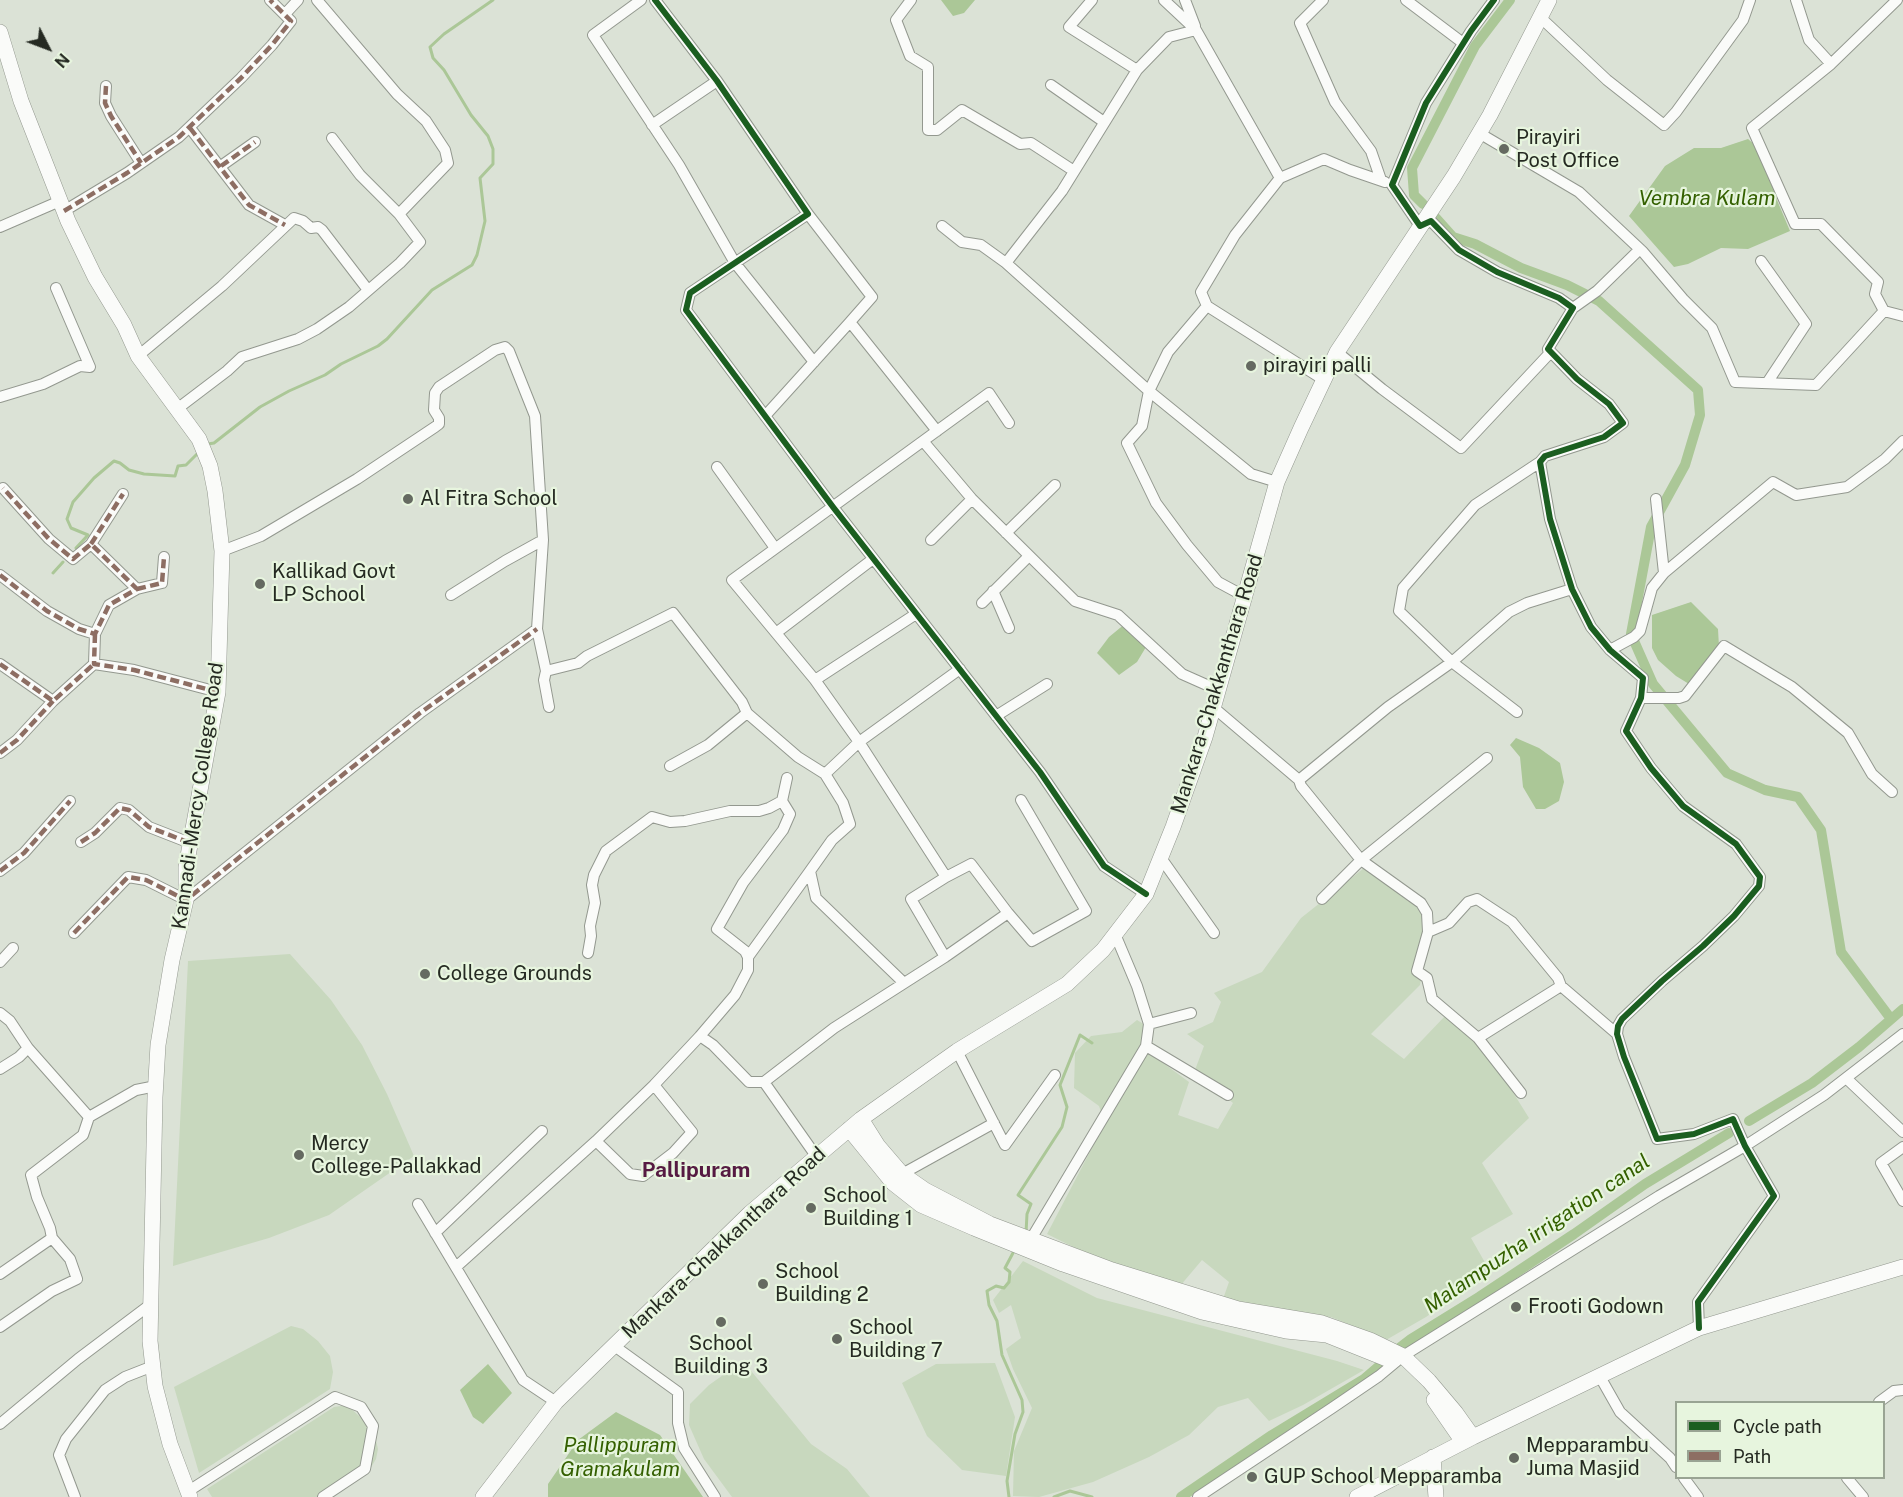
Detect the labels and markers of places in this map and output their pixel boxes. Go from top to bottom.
place label: Pirayiri Post Office [1516,126,1619,173]
marker: Pirayiri Post Office [1497,142,1511,156]
place label: pirayiri palli [1263,354,1371,378]
marker: pirayiri palli [1244,359,1258,373]
place label: Al Fitra School [420,487,557,511]
marker: Al Fitra School [401,492,415,506]
place label: Kallikad Govt LP School [272,560,396,607]
marker: Kallikad Govt LP School [253,577,267,591]
place label: College Grounds [437,962,592,986]
marker: College Grounds [418,967,432,981]
place label: Mercy College-Pallakkad [311,1132,481,1179]
marker: Mercy College-Pallakkad [292,1148,306,1162]
place label: School Building 1 [823,1184,913,1231]
marker: School Building 1 [804,1201,818,1215]
place label: School Building 2 [775,1260,869,1307]
marker: School Building 2 [756,1277,770,1291]
place label: Frooti Godown [1528,1295,1663,1319]
marker: Frooti Godown [1509,1300,1523,1314]
marker: School Building 3 [714,1315,728,1329]
place label: School Building 7 [849,1316,943,1363]
place label: School Building 3 [674,1332,768,1379]
marker: School Building 7 [830,1332,844,1346]
place label: Mepparambu Juma Masjid [1526,1434,1649,1481]
marker: Mepparambu Juma Masjid [1507,1451,1521,1465]
place label: GUP School Mepparamba [1264,1465,1502,1489]
marker: GUP School Mepparamba [1245,1470,1259,1484]

